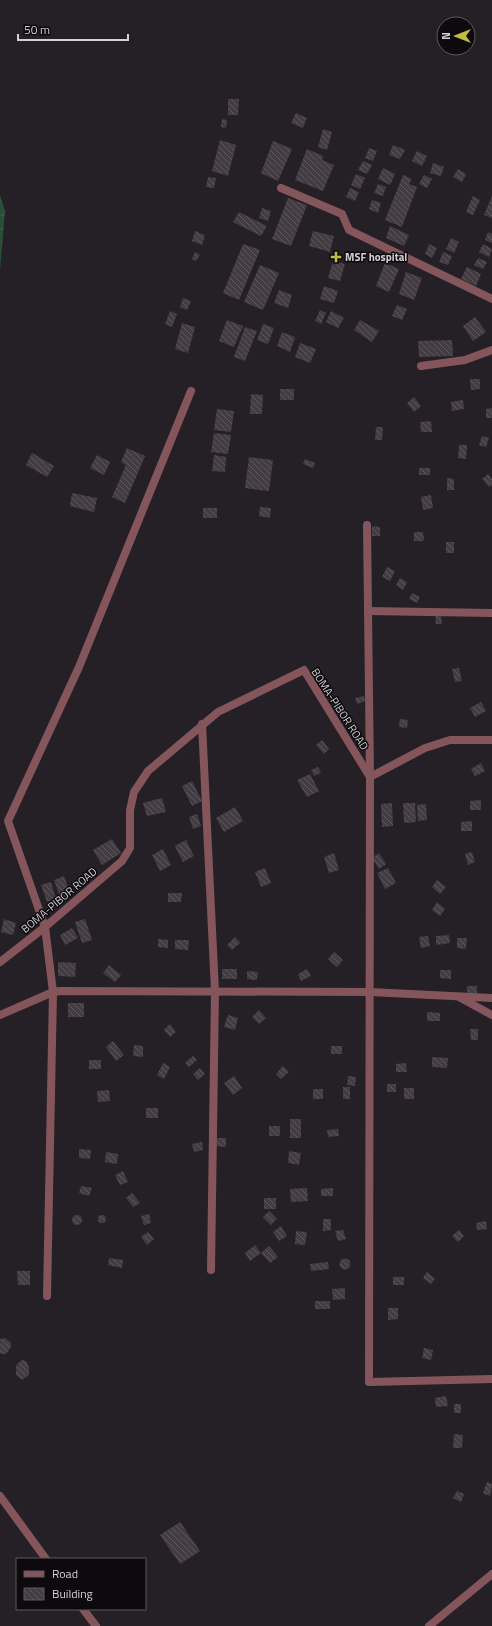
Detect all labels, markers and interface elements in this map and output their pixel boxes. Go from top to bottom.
scale bar [18,16,128,42]
north arrow [436,16,476,56]
text: 50 m [24,20,50,39]
text: N [438,32,454,40]
place label: MSF hospital [345,249,407,265]
marker: MSF hospital [330,251,342,263]
street label: BOMA-PIBOR ROAD [308,665,372,753]
street label: BOMA-PIBOR ROAD [18,863,100,937]
legend [16,1558,146,1610]
text: Road [52,1564,78,1583]
text: Building [52,1584,93,1603]

